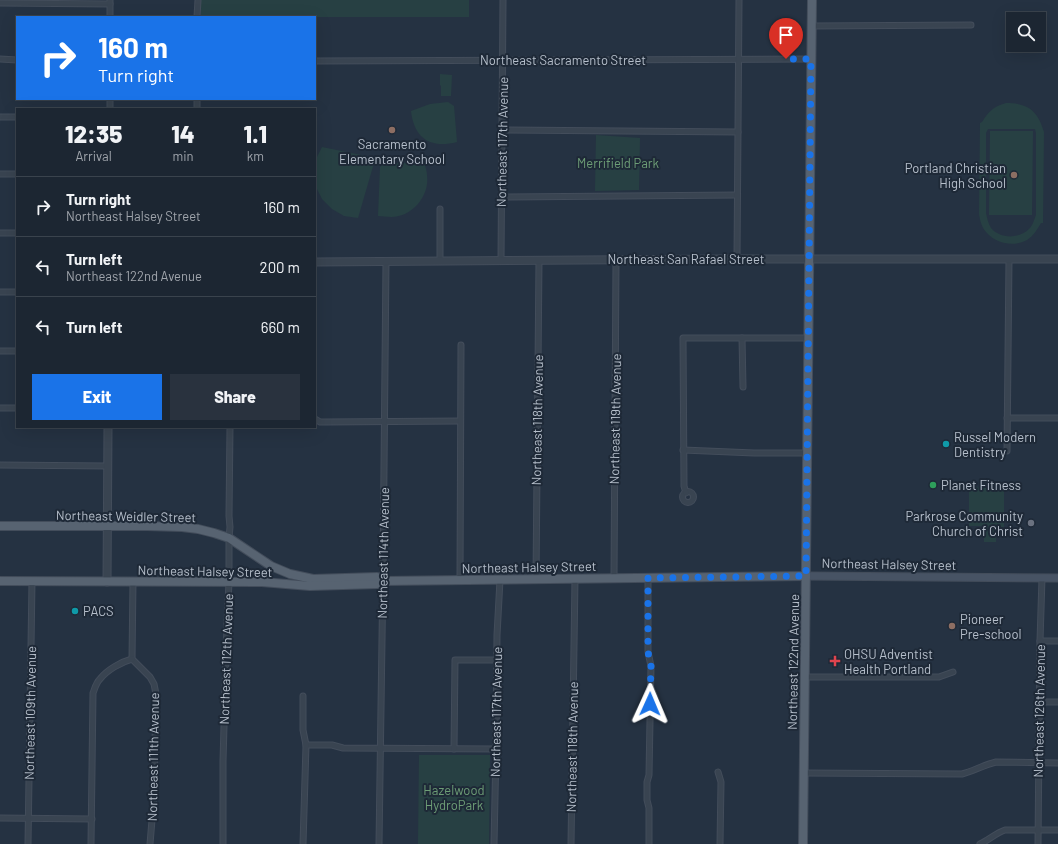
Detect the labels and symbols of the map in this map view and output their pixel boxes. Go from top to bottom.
pin [769,18,803,59]
street label: Northeast Sacramento Street [480,52,646,68]
street label: Northeast 117th Avenue [493,77,511,207]
marker: Sacramento Elementary School [387,125,397,135]
place label: Sacramento Elementary School [339,136,445,167]
park label: Merrifield Park [577,155,660,171]
place label: Portland Christian High School [905,160,1006,191]
marker: Portland Christian High School [1009,170,1019,180]
street label: Northeast San Rafael Street [608,251,764,267]
street label: Northeast 119th Avenue [606,353,624,485]
street label: Northeast 118th Avenue [528,354,546,486]
place label: Russel Modern Dentistry [954,429,1036,460]
marker: Russel Modern Dentistry [941,439,951,449]
place label: Planet Fitness [941,477,1021,493]
marker: Planet Fitness [928,480,938,490]
street label: Northeast 114th Avenue [374,487,392,619]
street label: Northeast Weidler Street [56,507,196,525]
place label: Parkrose Community Church of Christ [905,508,1023,539]
marker: Parkrose Community Church of Christ [1026,518,1036,528]
street label: Northeast Halsey Street [821,555,957,573]
street label: Northeast Halsey Street [461,558,597,576]
street label: Northeast Halsey Street [137,562,273,580]
street label: Northeast 112th Avenue [216,593,236,725]
street label: Northeast 122nd Avenue [784,594,802,730]
place label: PACS [83,603,114,619]
marker: PACS [70,606,80,616]
place label: Pioneer Pre-school [960,611,1022,642]
marker: Pioneer Pre-school [947,621,957,631]
street label: Northeast 126th Avenue [1030,644,1048,778]
street label: Northeast 109th Avenue [21,646,39,780]
place label: OHSU Adventist Health Portland [844,646,933,677]
street label: Northeast 117th Avenue [487,647,505,777]
marker: OHSU Adventist Health Portland [829,655,841,667]
street label: Northeast 118th Avenue [563,681,581,813]
position arrow [629,683,671,725]
street label: Northeast 111th Avenue [144,692,162,822]
park label: Hazelwood HydroPark [423,782,485,813]

